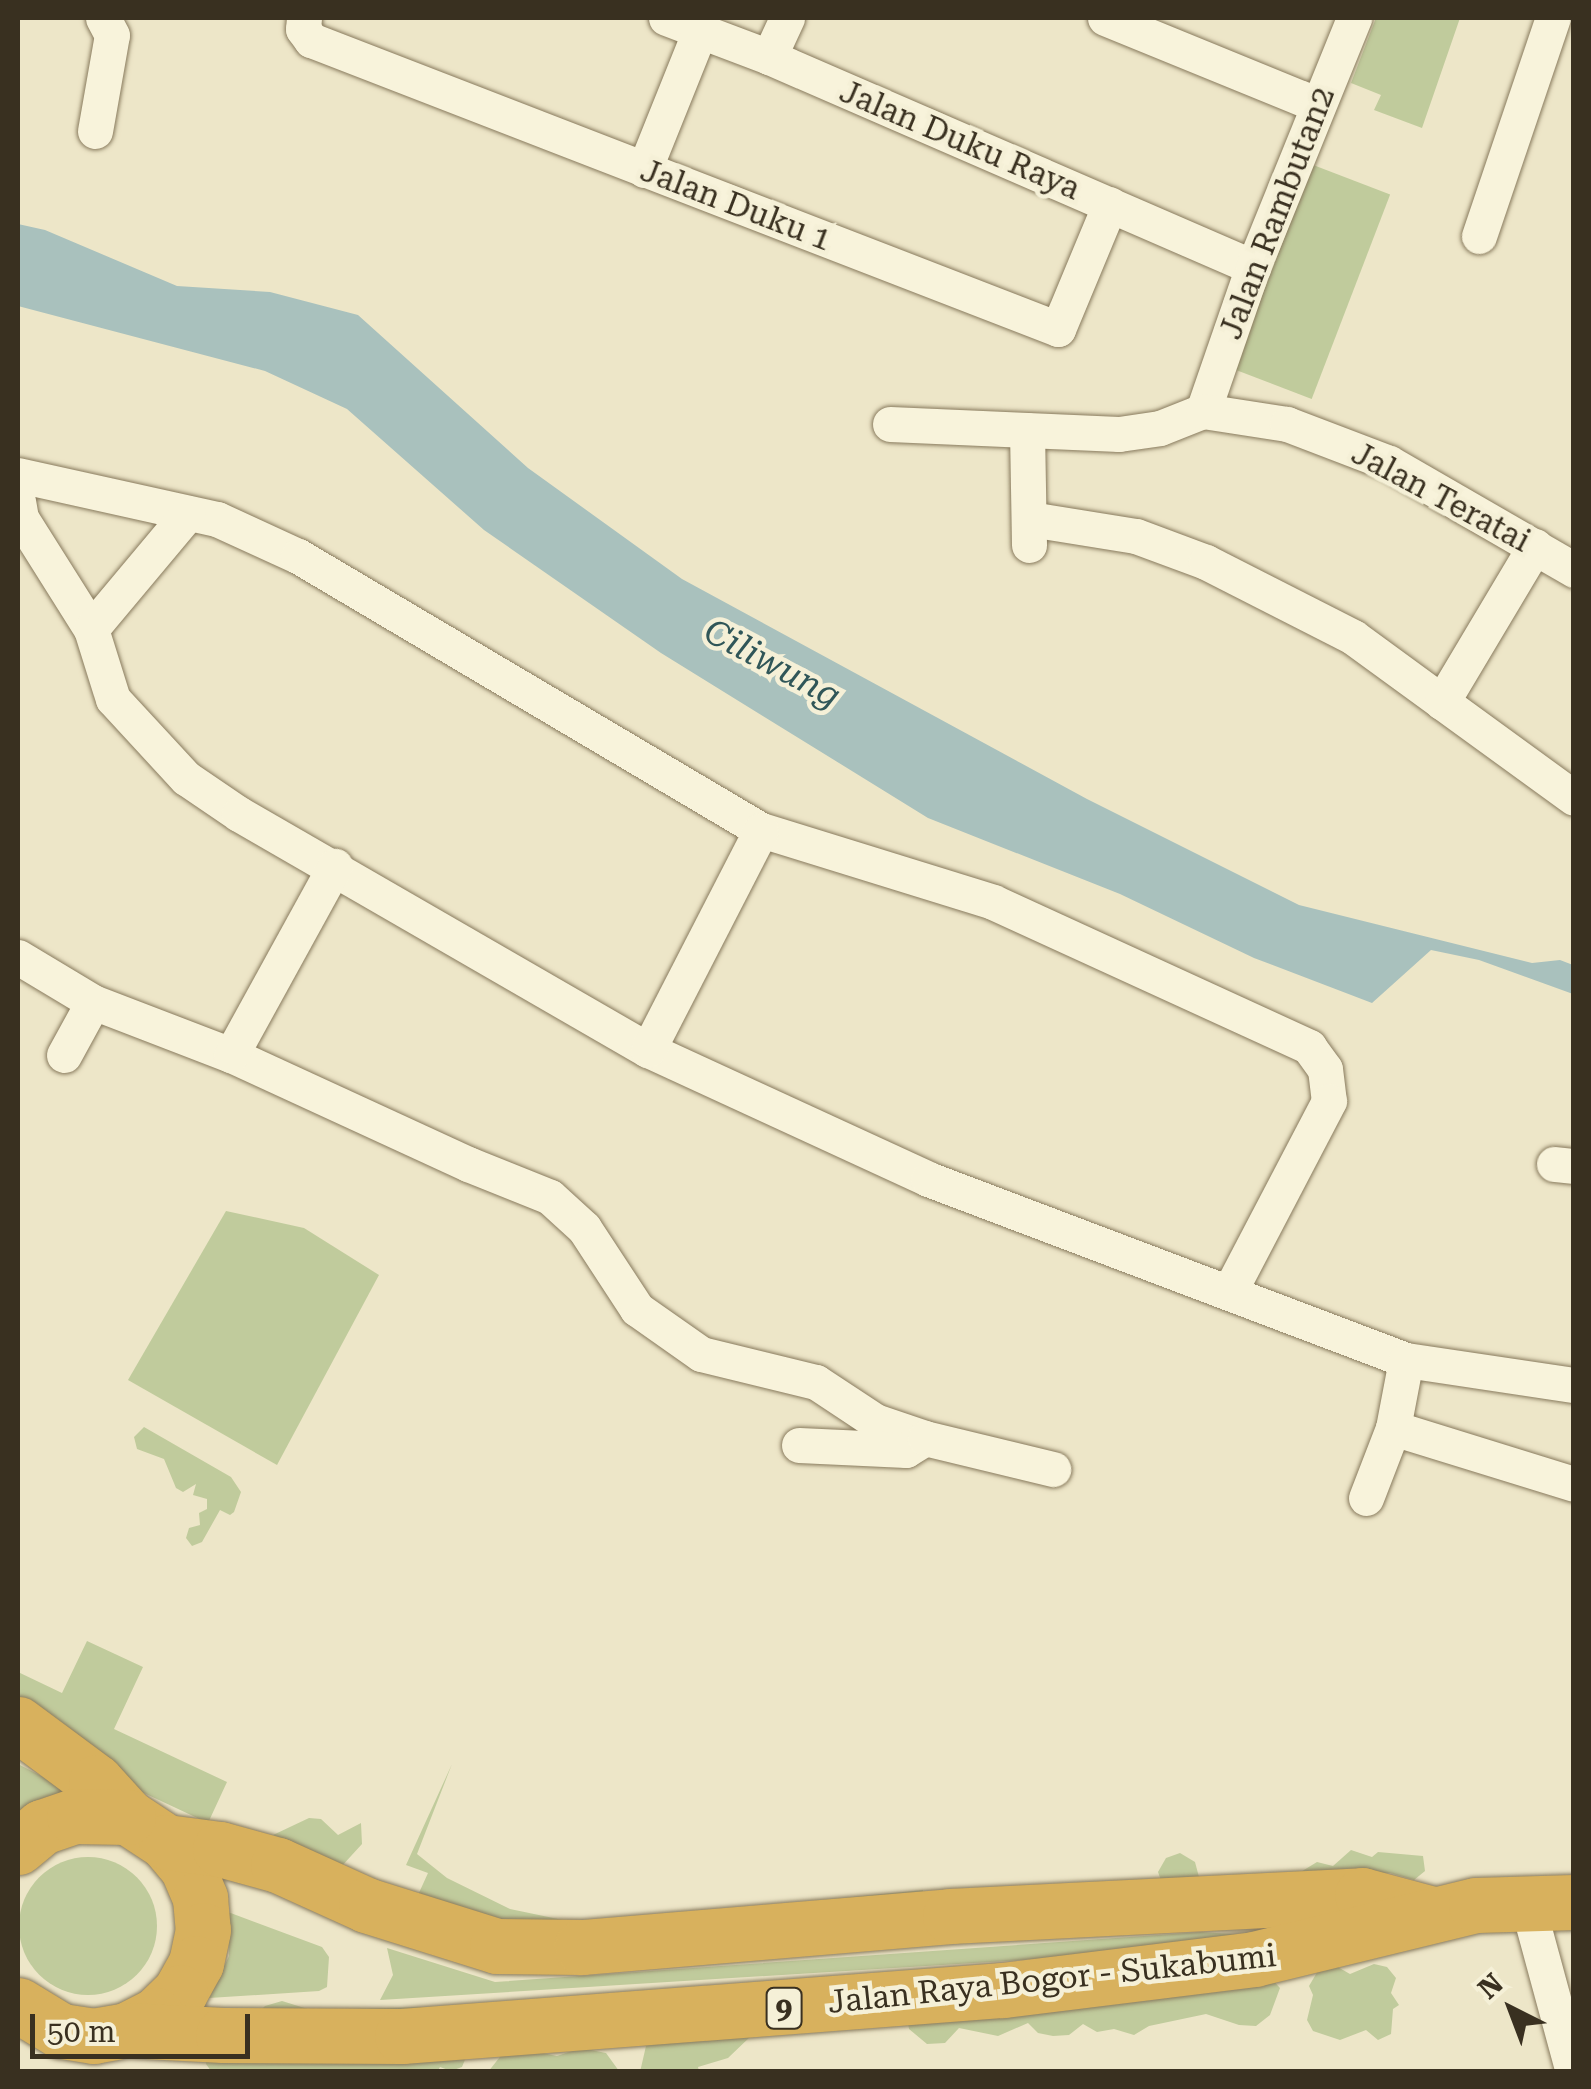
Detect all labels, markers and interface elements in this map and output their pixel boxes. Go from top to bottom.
street label: Jalan Duku Raya [834,72,1086,208]
street label: Jalan Rambutan2 [1211,82,1343,344]
street label: Jalan Duku 1 [635,151,837,259]
street label: Jalan Teratai [1345,434,1537,560]
water label: Ciliwung [697,611,847,717]
street label: Jalan Raya Bogor - Sukabumi [826,1936,1278,2022]
north arrow [1461,1959,1561,2059]
text: N [1472,1967,1510,2006]
road number: 9 [764,1983,804,2033]
scale bar [35,1994,255,2056]
text: 50 m [47,2014,116,2049]

